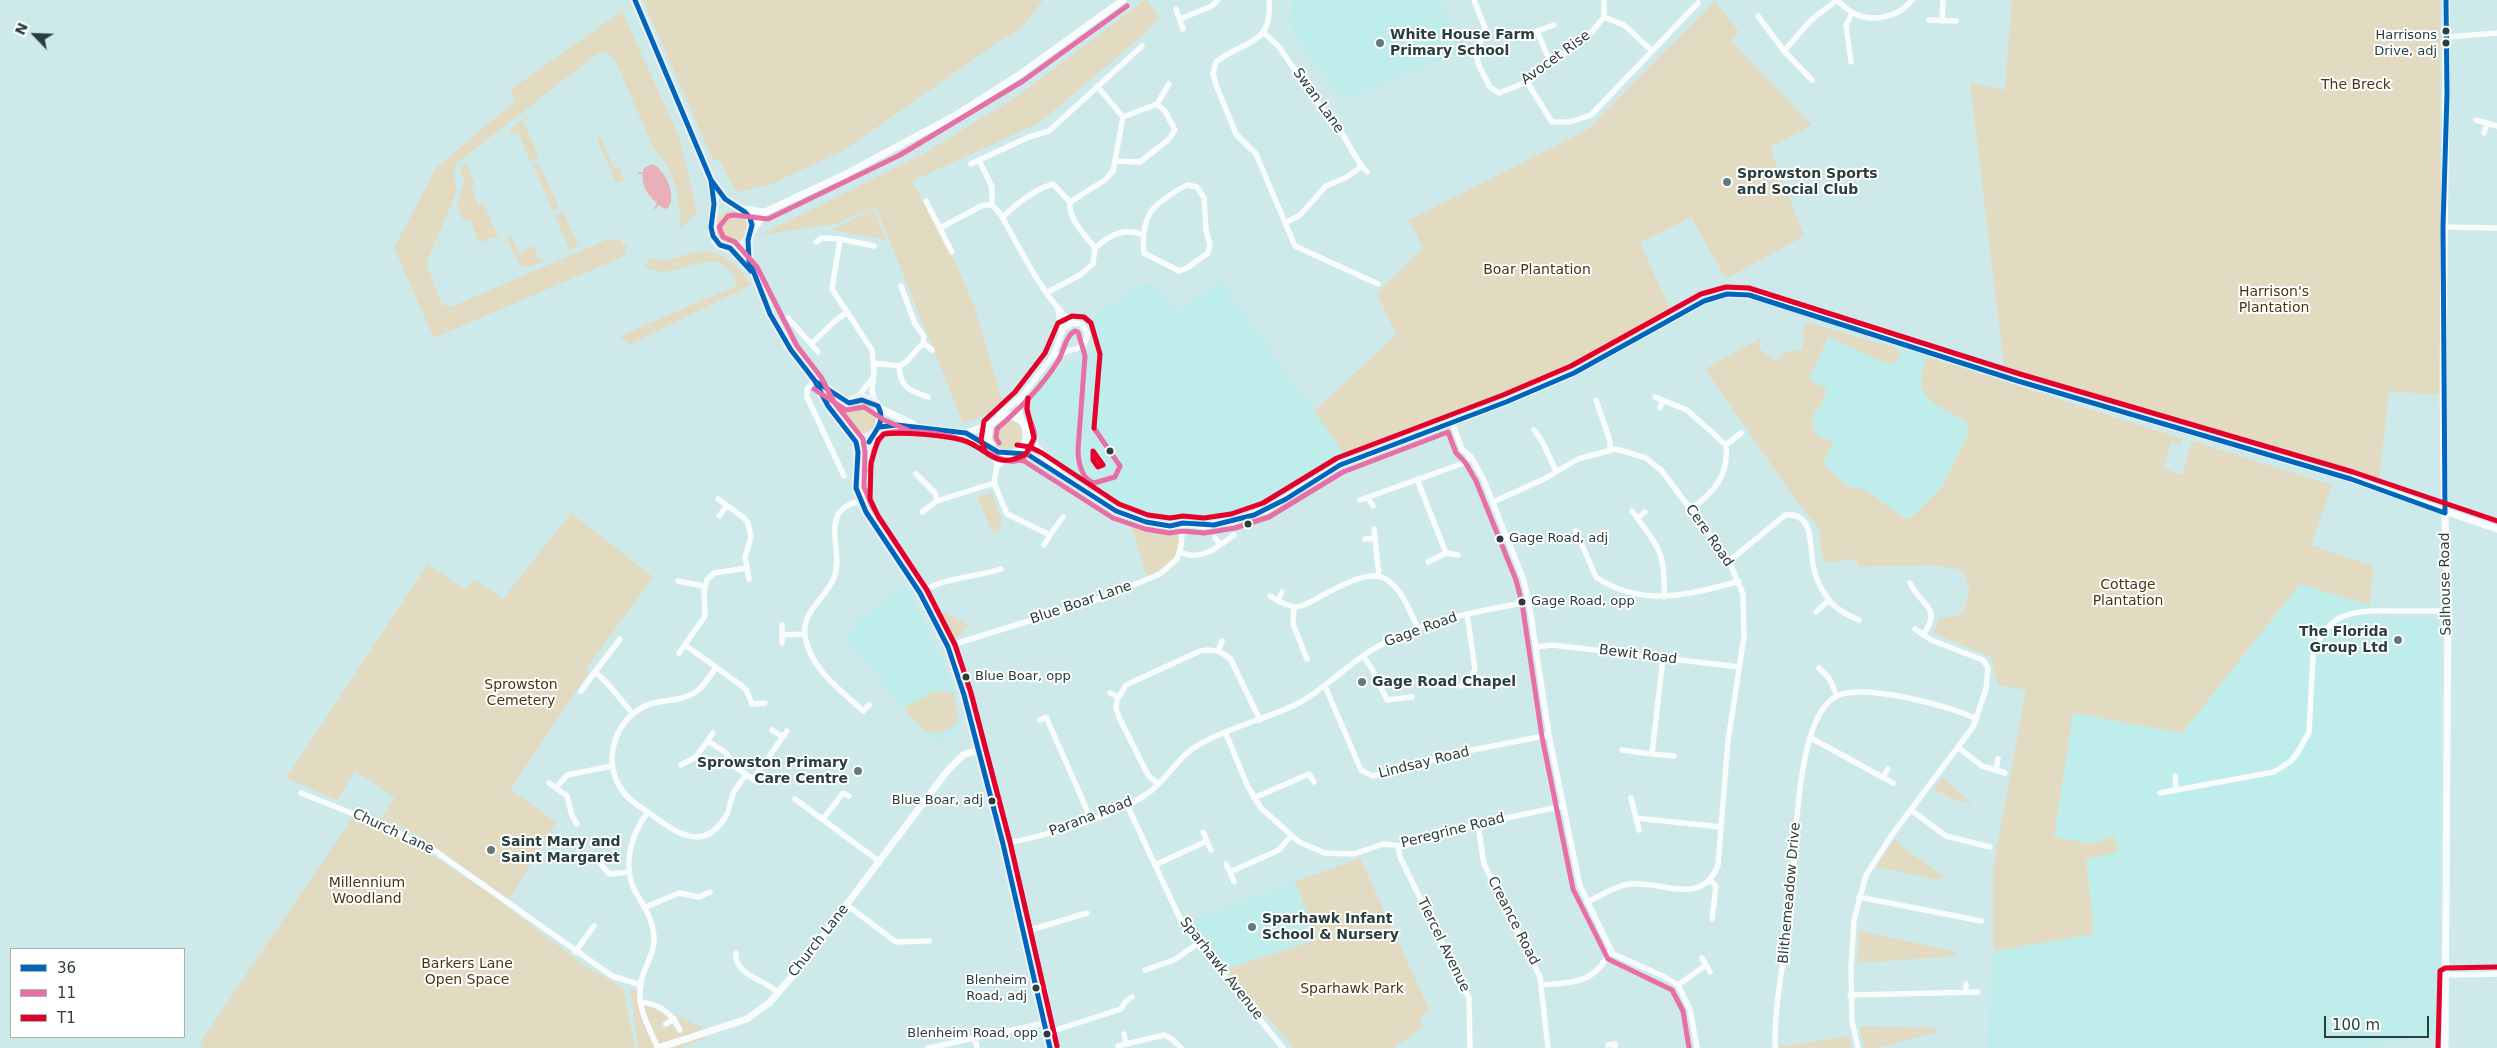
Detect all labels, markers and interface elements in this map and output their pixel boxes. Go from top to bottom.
north arrow [10,10,60,60]
text: N [12,20,31,38]
unlabelled marker [2441,26,2451,36]
place label: White House Farm Primary School [1390,27,1535,59]
street label: Avocet Rise [1518,27,1594,89]
place label: Harrisons Drive, adj [2374,28,2437,59]
marker: White House Farm Primary School [1374,37,1386,49]
marker: Harrisons Drive, adj [2441,38,2451,48]
street label: Swan Lane [1289,65,1347,137]
park label: The Breck [2321,77,2391,93]
place label: Sprowston Sports and Social Club [1737,166,1878,198]
marker: Sprowston Sports and Social Club [1721,176,1733,188]
park label: Boar Plantation [1483,262,1591,278]
park label: Harrison's Plantation [2239,284,2309,316]
unlabelled marker [1105,446,1115,456]
street label: Cere Road [1681,502,1737,570]
unlabelled marker [1243,519,1253,529]
place label: Gage Road, adj [1509,531,1608,547]
street label: Salhouse Road [2437,532,2455,636]
marker: Gage Road, adj [1495,534,1505,544]
park label: Cottage Plantation [2093,577,2163,610]
street label: Blue Boar Lane [1028,578,1134,628]
place label: Gage Road, opp [1531,594,1635,610]
marker: Gage Road, opp [1517,597,1527,607]
street label: Gage Road [1382,609,1460,651]
place label: The Florida Group Ltd [2299,624,2388,656]
marker: The Florida Group Ltd [2392,634,2404,646]
street label: Bewit Road [1598,642,1678,668]
place label: Blue Boar, opp [975,669,1071,685]
marker: Blue Boar, opp [961,672,971,682]
place label: Gage Road Chapel [1372,674,1516,690]
marker: Gage Road Chapel [1356,676,1368,688]
park label: Sprowston Cemetery [484,677,558,710]
street label: Lindsay Road [1377,744,1471,782]
place label: Sprowston Primary Care Centre [697,755,848,788]
marker: Sprowston Primary Care Centre [852,765,864,777]
place label: Blue Boar, adj [892,793,983,809]
street label: Parana Road [1047,793,1135,841]
marker: Blue Boar, adj [987,796,997,806]
street label: Church Lane [350,806,436,858]
street label: Peregrine Road [1399,810,1507,852]
street label: Blithemeadow Drive [1775,822,1805,964]
place label: Saint Mary and Saint Margaret [501,834,621,866]
marker: Saint Mary and Saint Margaret [485,844,497,856]
street label: Creance Road [1483,874,1543,968]
park label: Millennium Woodland [329,875,405,908]
street label: Tiercel Avenue [1413,895,1473,995]
street label: Church Lane [785,901,853,981]
place label: Sparhawk Infant School & Nursery [1262,911,1399,944]
street label: Sparhawk Avenue [1176,914,1266,1024]
marker: Sparhawk Infant School & Nursery [1246,921,1258,933]
legend [10,948,185,1038]
park label: Barkers Lane Open Space [421,956,513,989]
text: 36 [57,959,76,977]
place label: Blenheim Road, adj [966,973,1027,1004]
park label: Sparhawk Park [1300,981,1404,997]
marker: Blenheim Road, adj [1031,983,1041,993]
text: 11 [57,984,76,1002]
scale bar [2327,1006,2432,1038]
text: T1 [57,1009,76,1027]
text: 100 m [2332,1016,2380,1034]
place label: Blenheim Road, opp [907,1026,1038,1042]
marker: Blenheim Road, opp [1042,1029,1052,1039]

